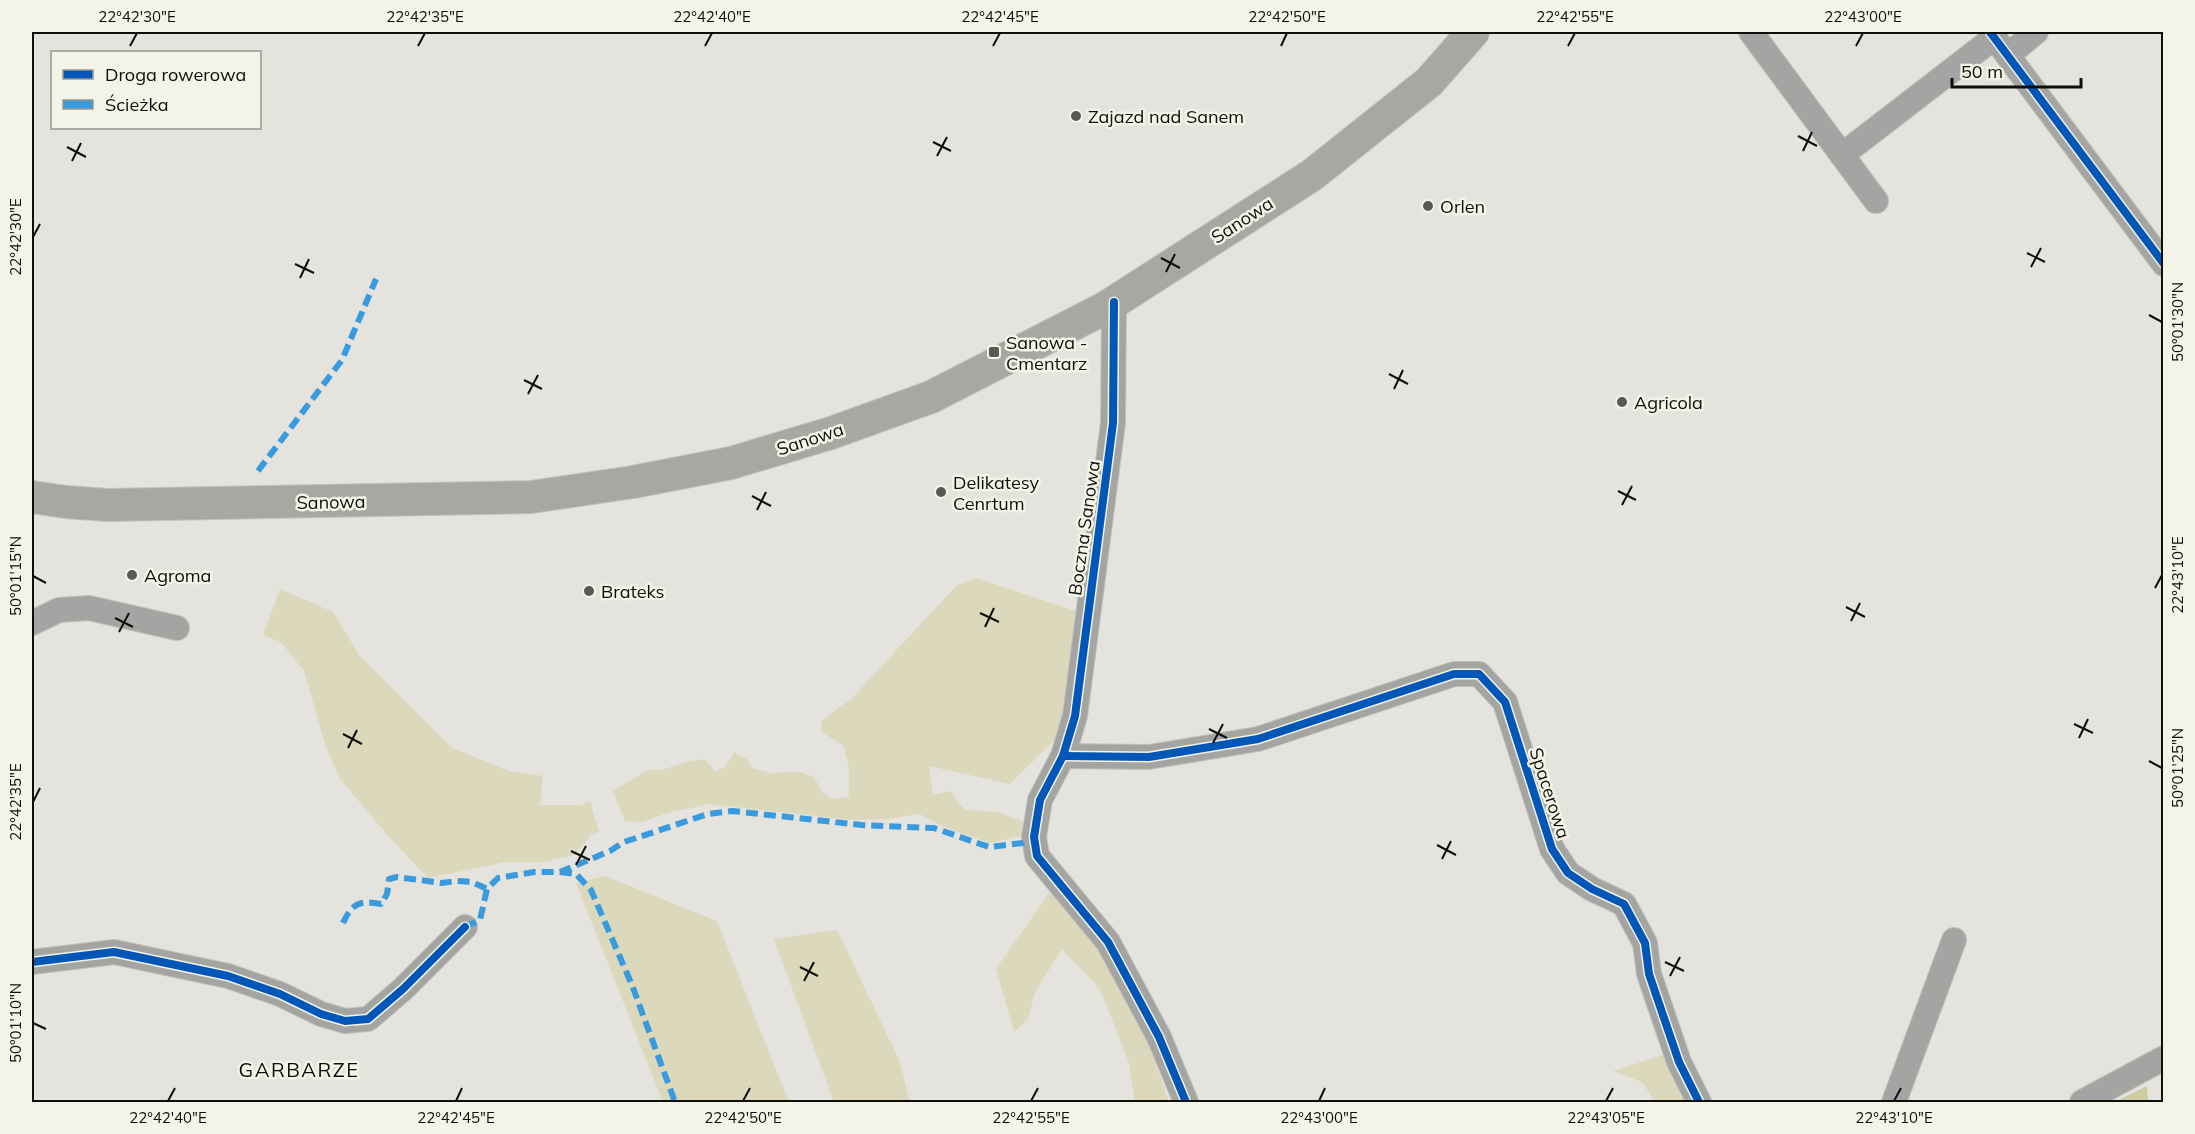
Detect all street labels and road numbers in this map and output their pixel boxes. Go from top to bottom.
street label: Sanowa [1207,192,1277,248]
street label: Sanowa [774,417,846,461]
street label: Boczna Sanowa [1063,459,1105,597]
street label: Sanowa [296,490,366,514]
street label: Spacerowa [1525,745,1575,841]

